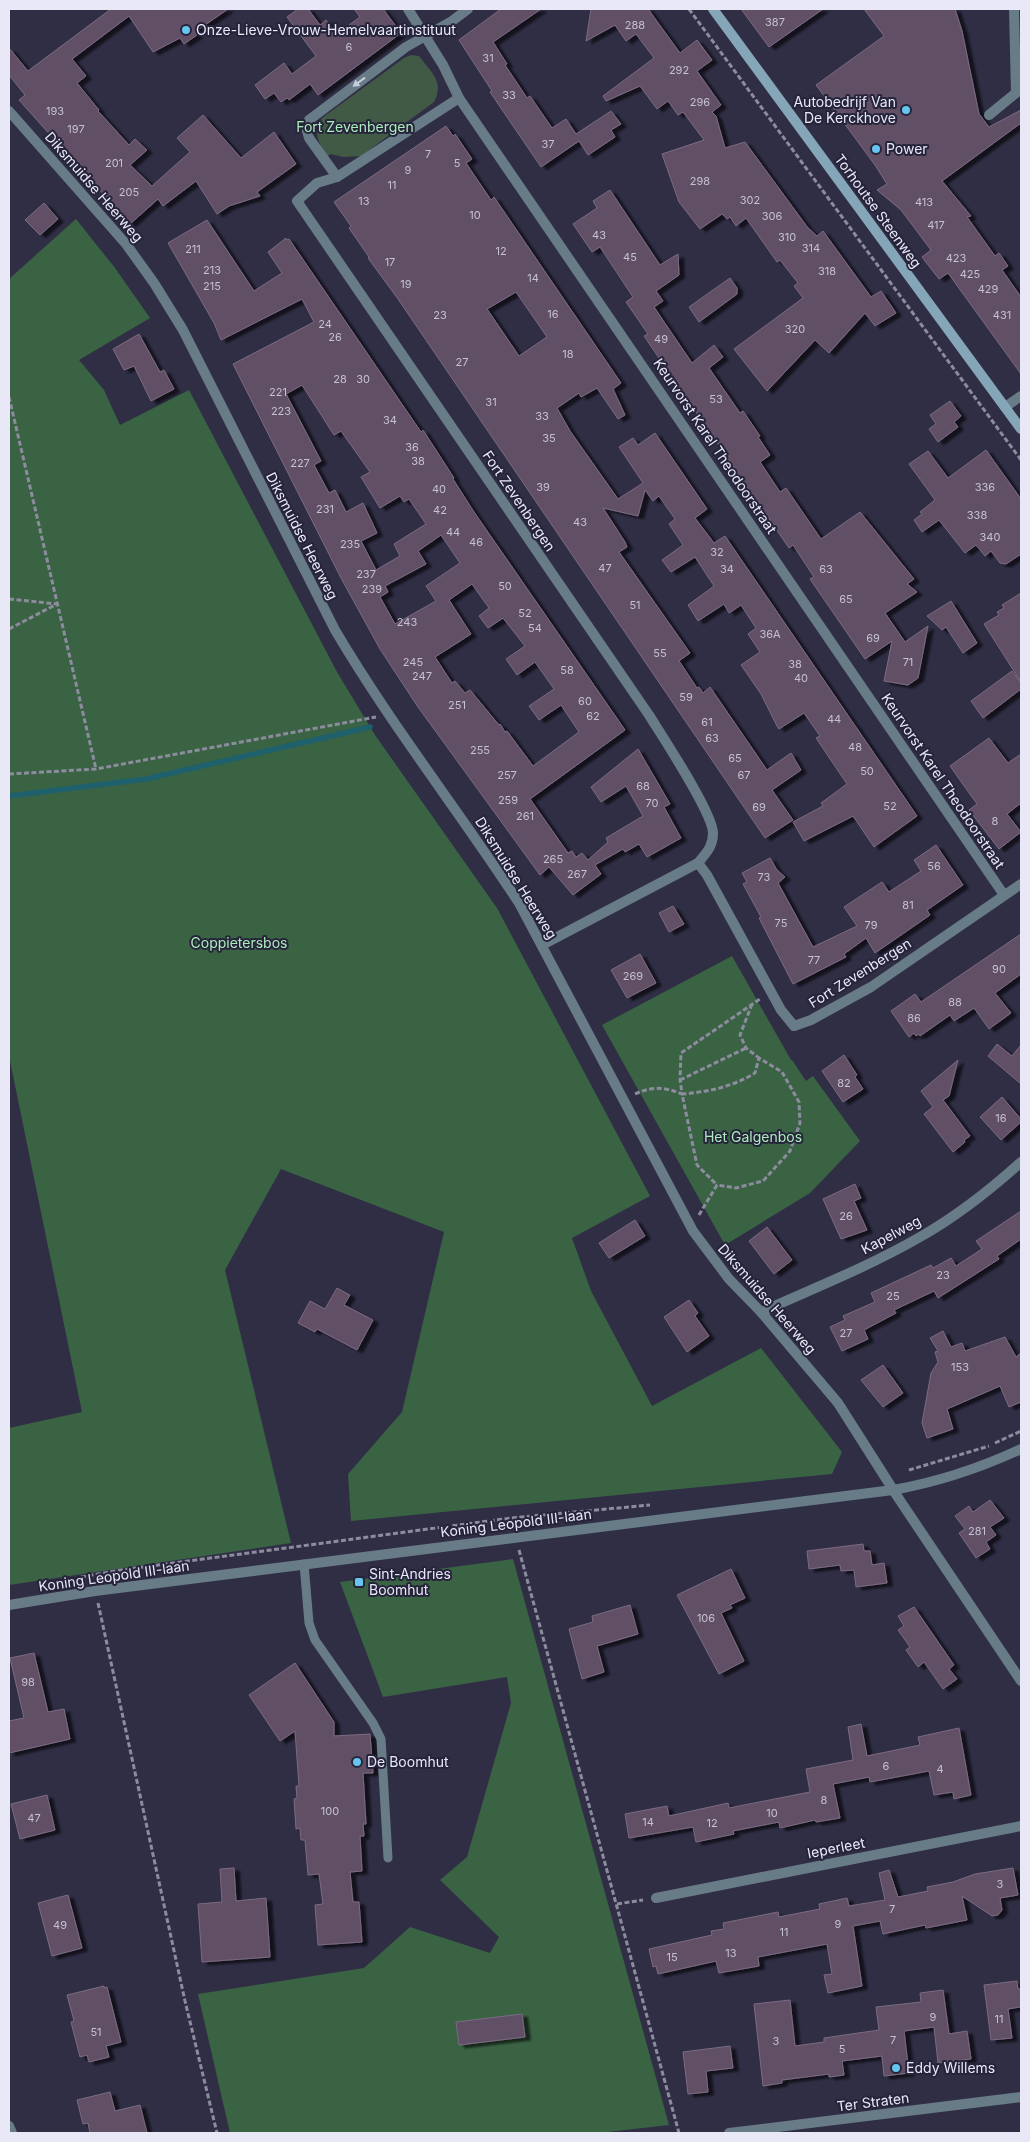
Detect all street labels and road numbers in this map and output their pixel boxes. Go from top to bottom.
street label: Diksmuidse Heerweg [42,128,147,245]
street label: Torhoutse Steenweg [831,150,925,271]
street label: Keurvorst Karel Theodoorstraat [650,355,781,537]
street label: Fort Zevenbergen [479,447,559,554]
street label: Diksmuidse Heerweg [263,469,342,602]
street label: Keurvorst Karel Theodoorstraat [878,690,1009,872]
street label: Diksmuidse Heerweg [472,814,561,942]
street label: Fort Zevenbergen [805,934,914,1011]
street label: Kapelweg [858,1212,924,1257]
street label: Diksmuidse Heerweg [715,1240,820,1357]
street label: Koning Leopold III-laan [439,1505,592,1540]
street label: Koning Leopold III-laan [37,1556,190,1595]
street label: Ieperleet [806,1834,867,1861]
street label: Ter Straten [836,2089,910,2114]

